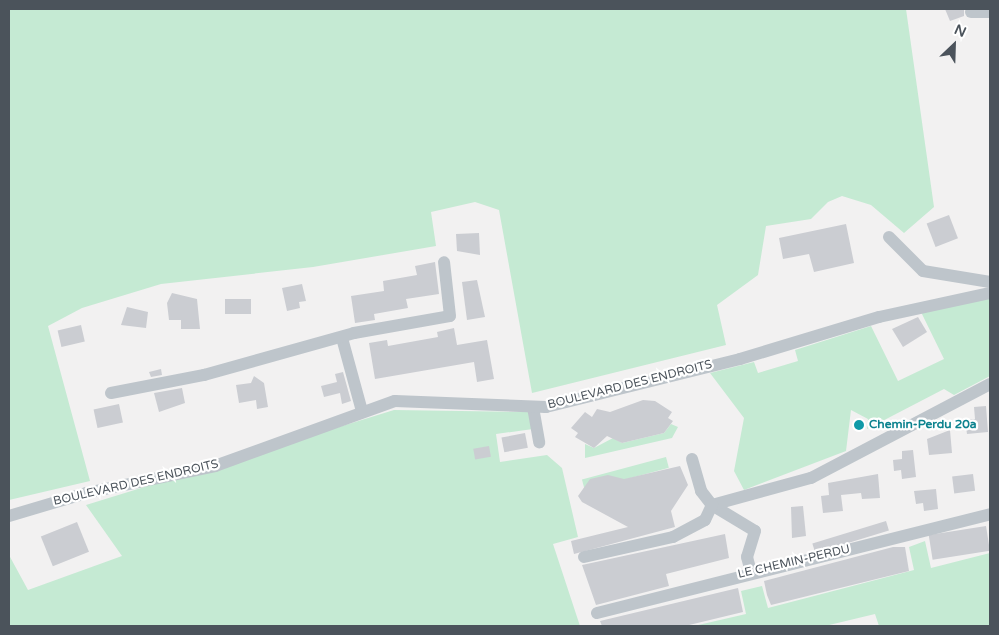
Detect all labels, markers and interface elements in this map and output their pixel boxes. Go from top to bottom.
north arrow [929,20,979,70]
text: N [952,21,969,41]
street label: BOULEVARD DES ENDROITS [546,358,714,412]
place label: Chemin-Perdu 20a [869,418,977,432]
marker: Chemin-Perdu 20a [853,419,865,431]
street label: BOULEVARD DES ENDROITS [52,457,220,509]
street label: LE CHEMIN-PERDU [737,542,851,582]

